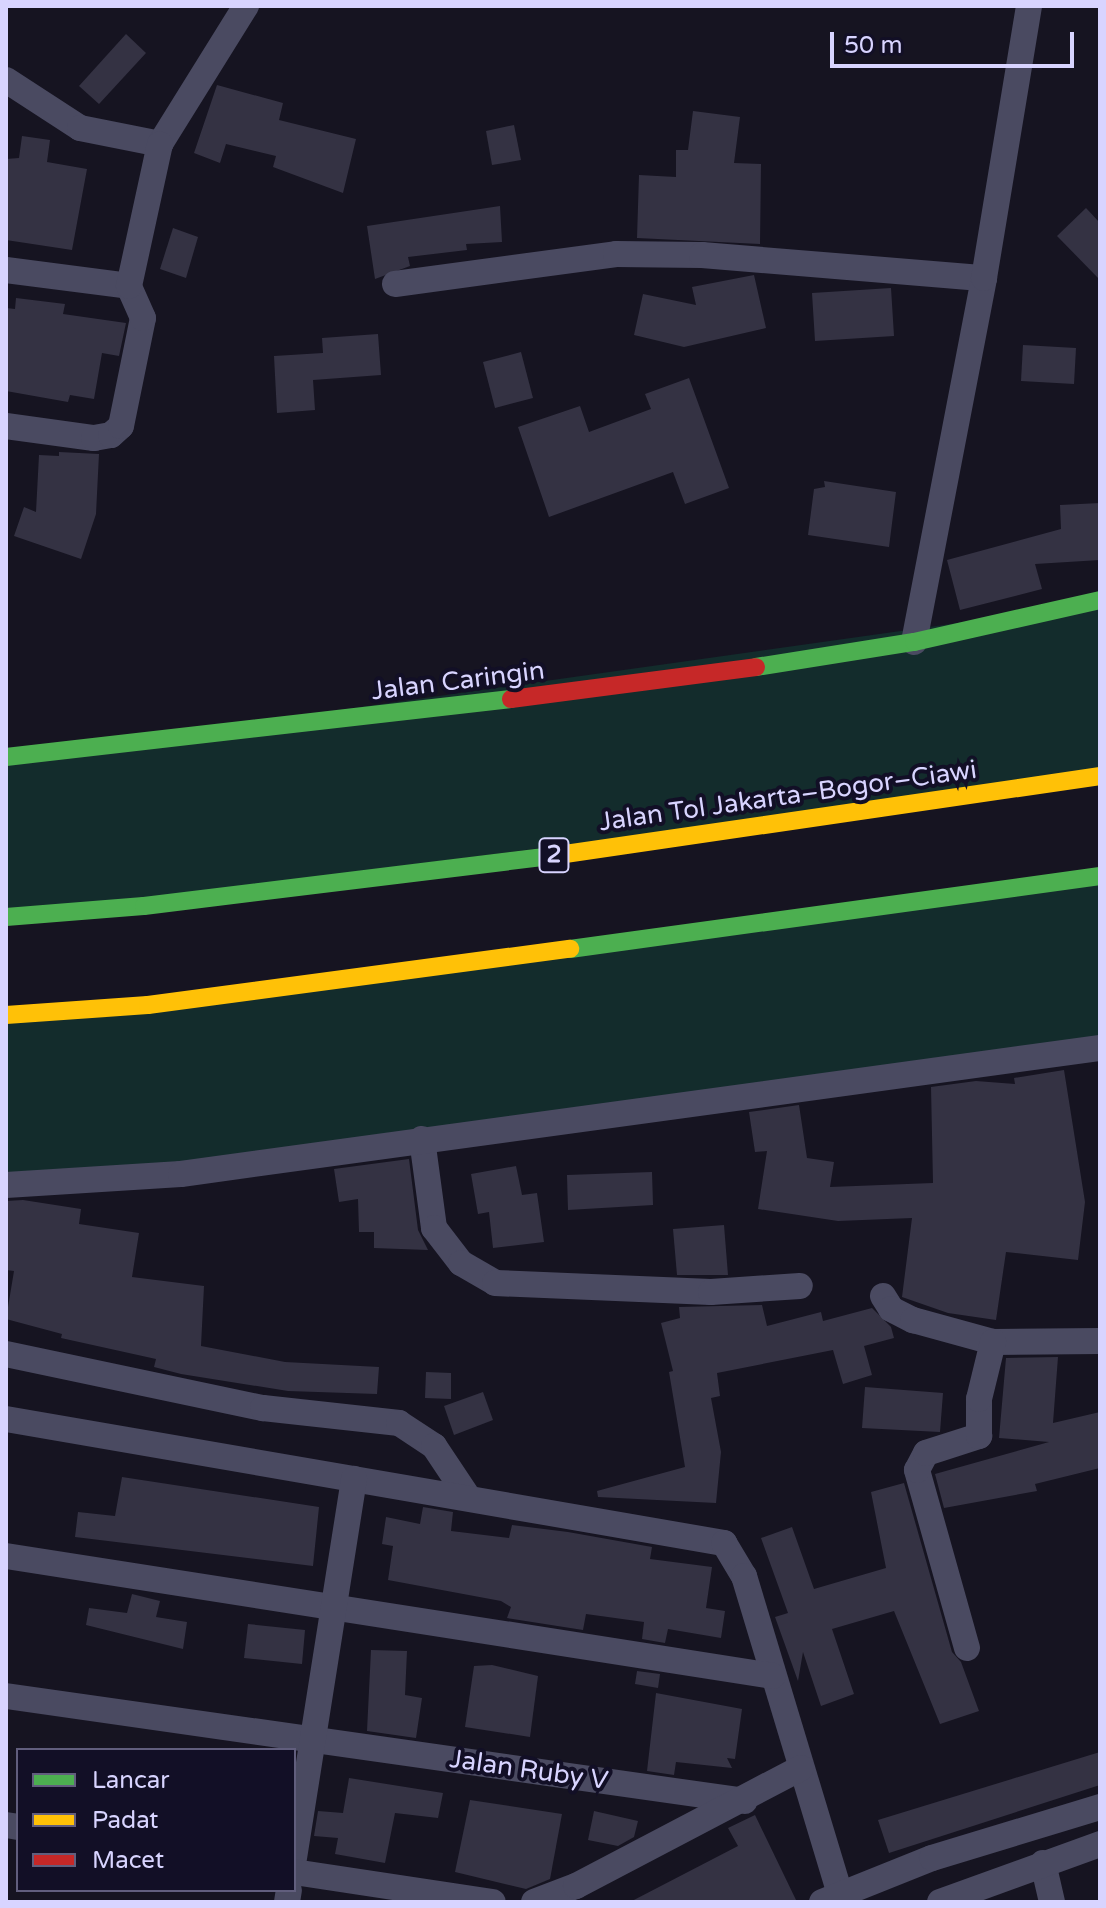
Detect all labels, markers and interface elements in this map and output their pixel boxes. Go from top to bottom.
scale bar [834,16,1078,66]
text: 50 m [844,31,902,60]
street label: Jalan Caringin [370,655,546,707]
street label: Jalan Tol Jakarta–Bogor–Ciawi [597,754,979,838]
road number: 2 [538,835,570,875]
street label: Jalan Ruby V [448,1743,610,1797]
legend [16,1748,296,1892]
text: Lancar [92,1766,169,1795]
text: Padat [92,1806,159,1835]
text: Macet [92,1846,164,1875]

